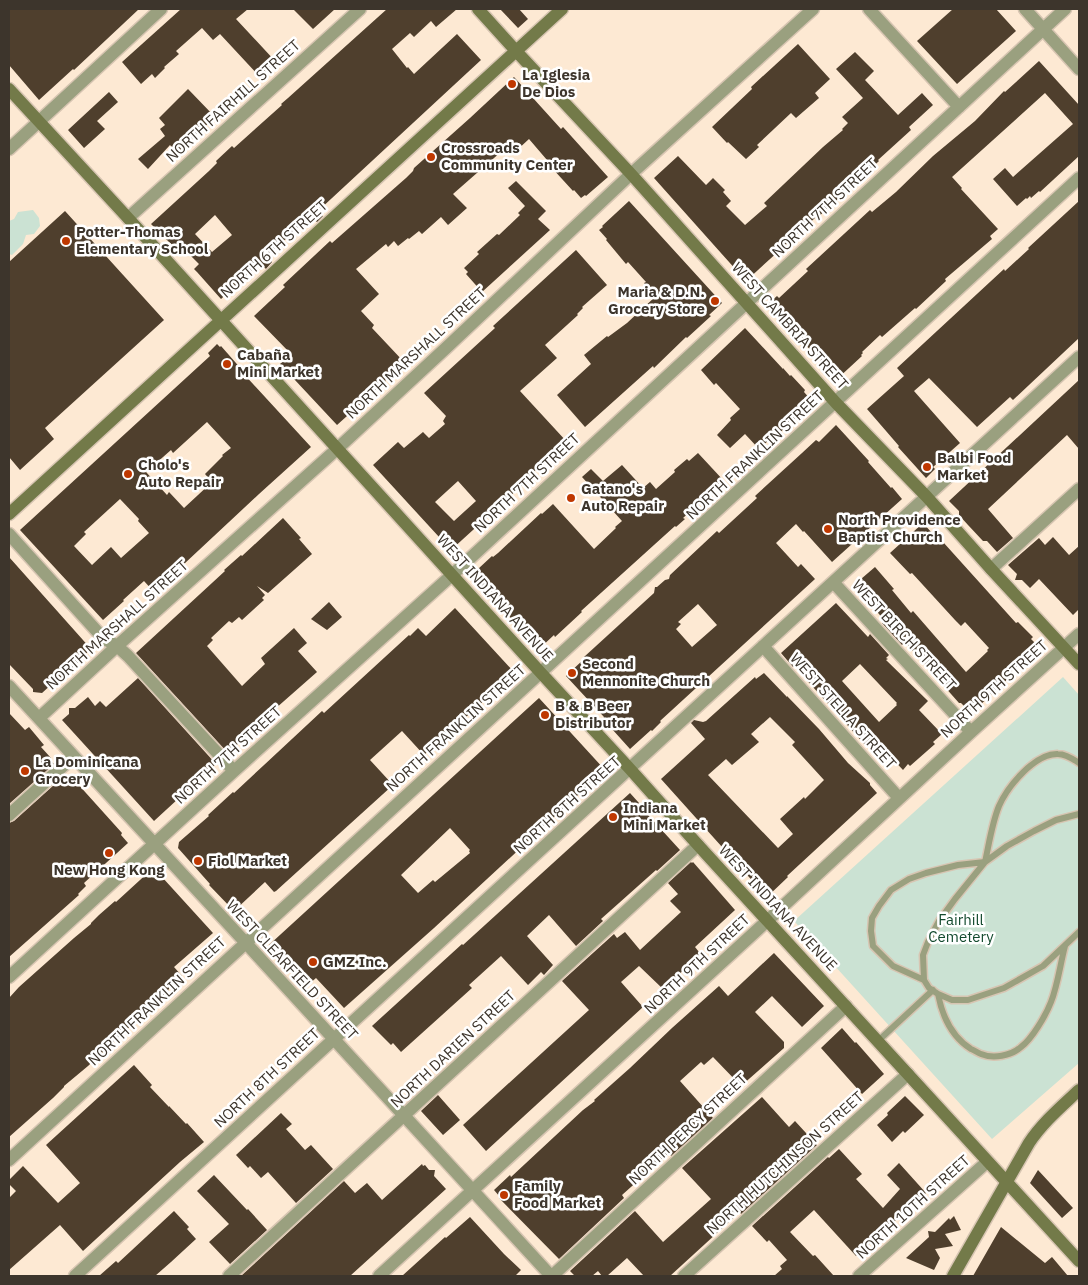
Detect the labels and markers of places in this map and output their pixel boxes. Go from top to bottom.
place label: La Iglesia De Dios [522,65,591,101]
marker: La Iglesia De Dios [506,78,518,90]
place label: Crossroads Community Center [441,138,573,174]
marker: Crossroads Community Center [425,151,437,163]
place label: Potter-Thomas Elementary School [76,222,209,258]
marker: Potter-Thomas Elementary School [60,235,72,247]
place label: Maria & D.N. Grocery Store [608,282,705,318]
marker: Maria & D.N. Grocery Store [709,295,721,307]
place label: Cabaña Mini Market [237,345,320,381]
marker: Cabaña Mini Market [221,358,233,370]
place label: Balbi Food Market [937,448,1011,484]
place label: Cholo's Auto Repair [138,455,221,491]
marker: Balbi Food Market [921,461,933,473]
marker: Cholo's Auto Repair [122,468,134,480]
place label: Gatano's Auto Repair [581,479,664,515]
marker: Gatano's Auto Repair [565,492,577,504]
place label: North Providence Baptist Church [838,510,961,546]
marker: North Providence Baptist Church [822,523,834,535]
place label: Second Mennonite Church [582,654,710,690]
marker: Second Mennonite Church [566,667,578,679]
place label: B & B Beer Distributor [555,696,632,732]
marker: B & B Beer Distributor [539,709,551,721]
place label: La Dominicana Grocery [35,752,139,788]
marker: La Dominicana Grocery [19,765,31,777]
place label: Indiana Mini Market [623,798,706,834]
marker: Indiana Mini Market [607,811,619,823]
marker: New Hong Kong [103,847,115,859]
place label: Fiol Market [208,851,287,870]
marker: Fiol Market [192,855,204,867]
place label: New Hong Kong [53,860,165,879]
place label: GMZ Inc. [323,952,387,971]
marker: GMZ Inc. [307,956,319,968]
place label: Family Food Market [514,1176,601,1212]
marker: Family Food Market [498,1189,510,1201]

